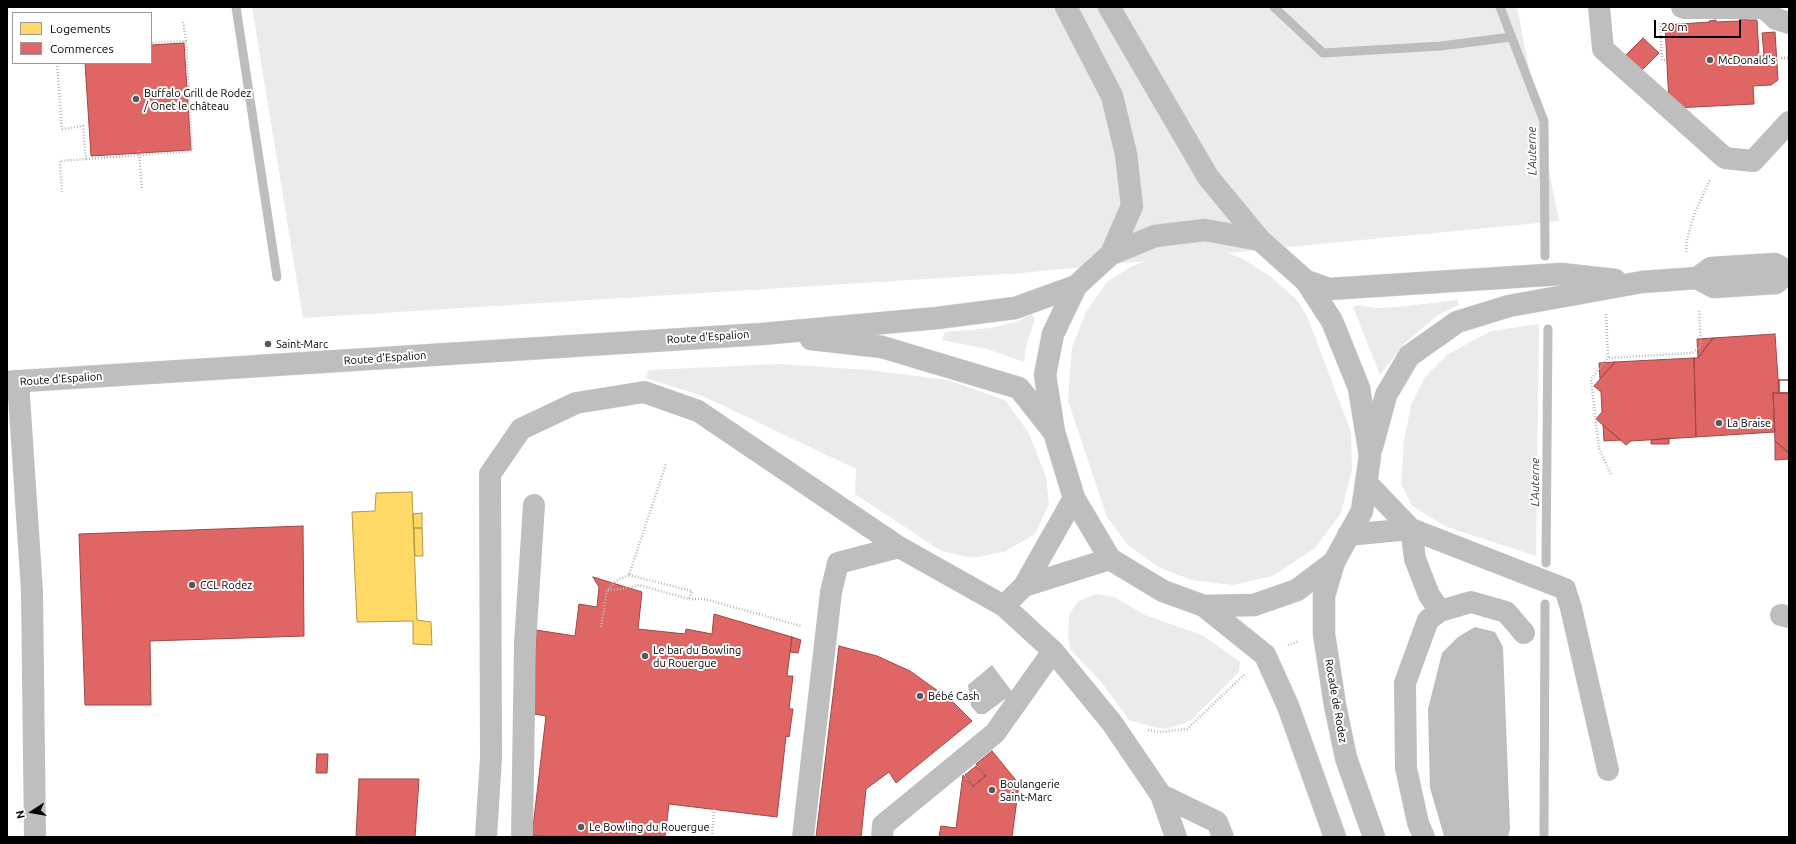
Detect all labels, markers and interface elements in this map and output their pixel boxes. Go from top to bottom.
legend [12,12,152,64]
scale bar [1656,12,1743,38]
text: 20 m [1661,20,1688,33]
text: Logements [50,22,110,35]
text: Commerces [50,42,114,55]
place label: McDonald's [1718,53,1776,67]
marker: McDonald's [1705,55,1715,65]
place label: Buffalo Grill de Rodez / Onet le château [144,86,251,112]
marker: Buffalo Grill de Rodez / Onet le château [131,94,141,104]
water label: L'Auterne [1524,126,1540,176]
street label: Route d'Espalion [666,328,750,346]
place label: Saint-Marc [276,337,328,351]
marker: Saint-Marc [263,339,273,349]
street label: Route d'Espalion [343,349,427,367]
street label: Route d'Espalion [19,370,103,388]
place label: La Braise [1727,416,1771,430]
marker: La Braise [1714,418,1724,428]
water label: L'Auterne [1528,458,1542,506]
place label: CCL Rodez [200,578,252,592]
marker: CCL Rodez [187,580,197,590]
place label: Le bar du Bowling du Rouergue [653,643,741,669]
marker: Le bar du Bowling du Rouergue [640,651,650,661]
street label: Rocade de Rodez [1322,658,1350,744]
place label: Bébé Cash [928,689,980,703]
marker: Bébé Cash [915,691,925,701]
place label: Boulangerie Saint-Marc [1000,777,1060,803]
marker: Boulangerie Saint-Marc [987,785,997,795]
north arrow [12,792,52,832]
text: N [14,809,27,820]
place label: Le Bowling du Rouergue [589,820,710,834]
marker: Le Bowling du Rouergue [576,822,586,832]

